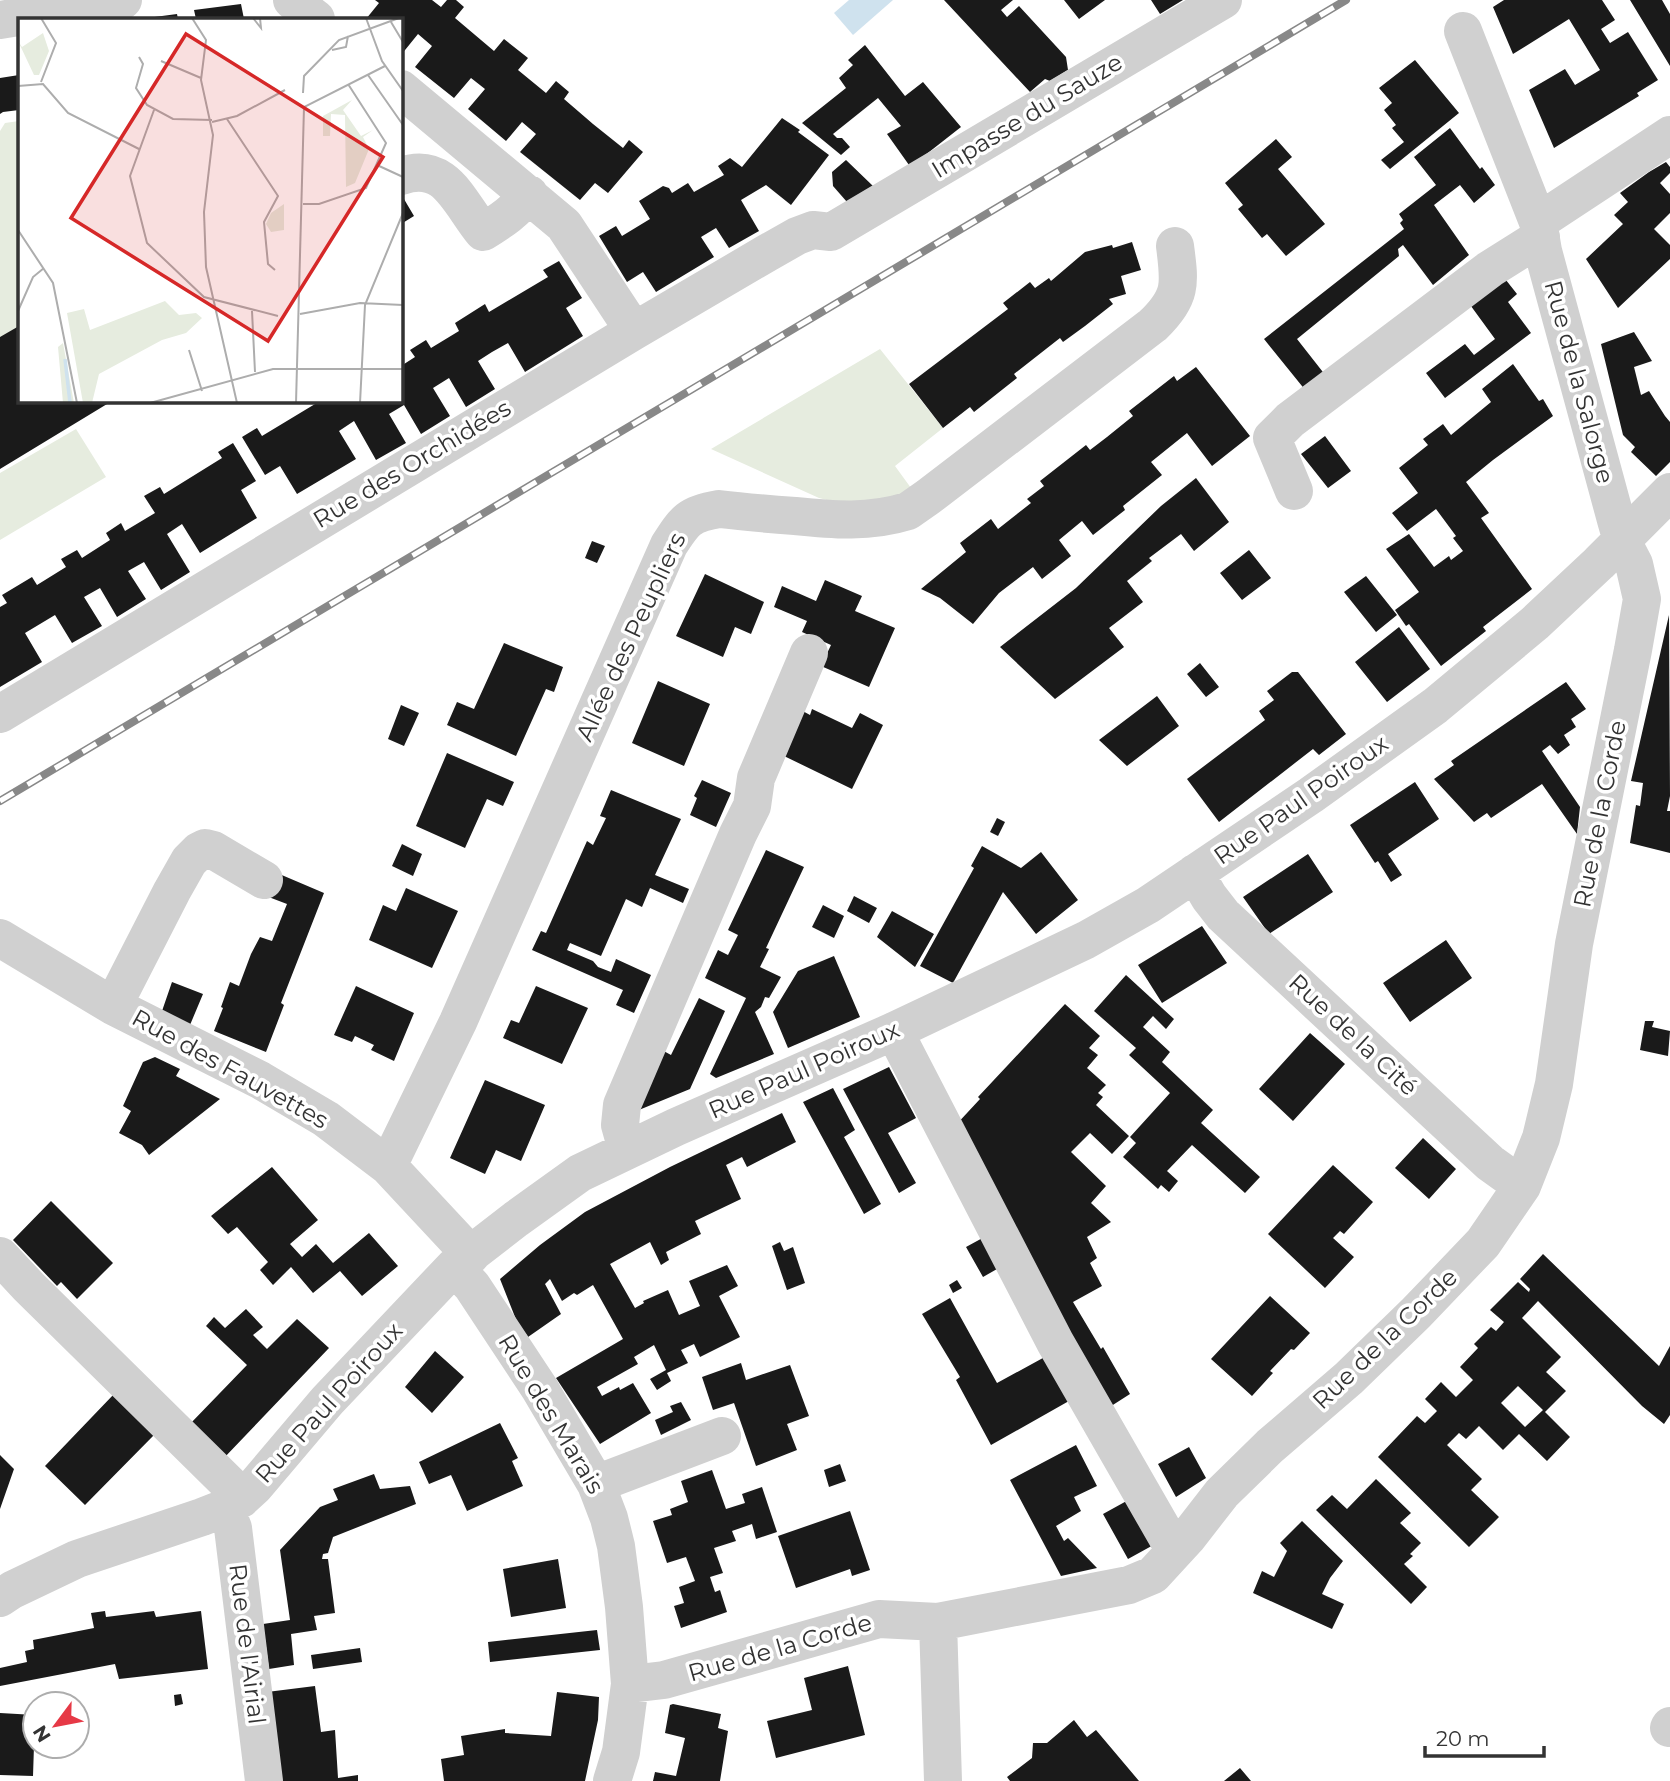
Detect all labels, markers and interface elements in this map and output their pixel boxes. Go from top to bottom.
inset map [18,18,402,402]
street label: Impasse du Sauze [926,47,1127,184]
street label: Rue de la Salorge [1538,277,1621,487]
street label: Rue des Orchidées [308,393,516,534]
street label: Allée des Peupliers [570,528,692,746]
street label: Rue de la Corde [1567,718,1632,910]
street label: Rue Paul Poiroux [1208,729,1394,871]
street label: Rue de la Cité [1283,968,1424,1102]
street label: Rue des Fauvettes [127,1003,334,1135]
street label: Rue Paul Poiroux [704,1014,904,1125]
street label: Rue de la Corde [1306,1262,1463,1415]
street label: Rue Paul Poiroux [249,1316,408,1489]
street label: Rue des Marais [492,1329,610,1499]
street label: Rue de l'Airial [223,1562,272,1726]
street label: Rue de la Corde [685,1607,875,1688]
north arrow [21,1690,91,1760]
scale bar [1425,1714,1544,1758]
text: N [28,1721,56,1746]
text: 20 m [1436,1726,1490,1751]

